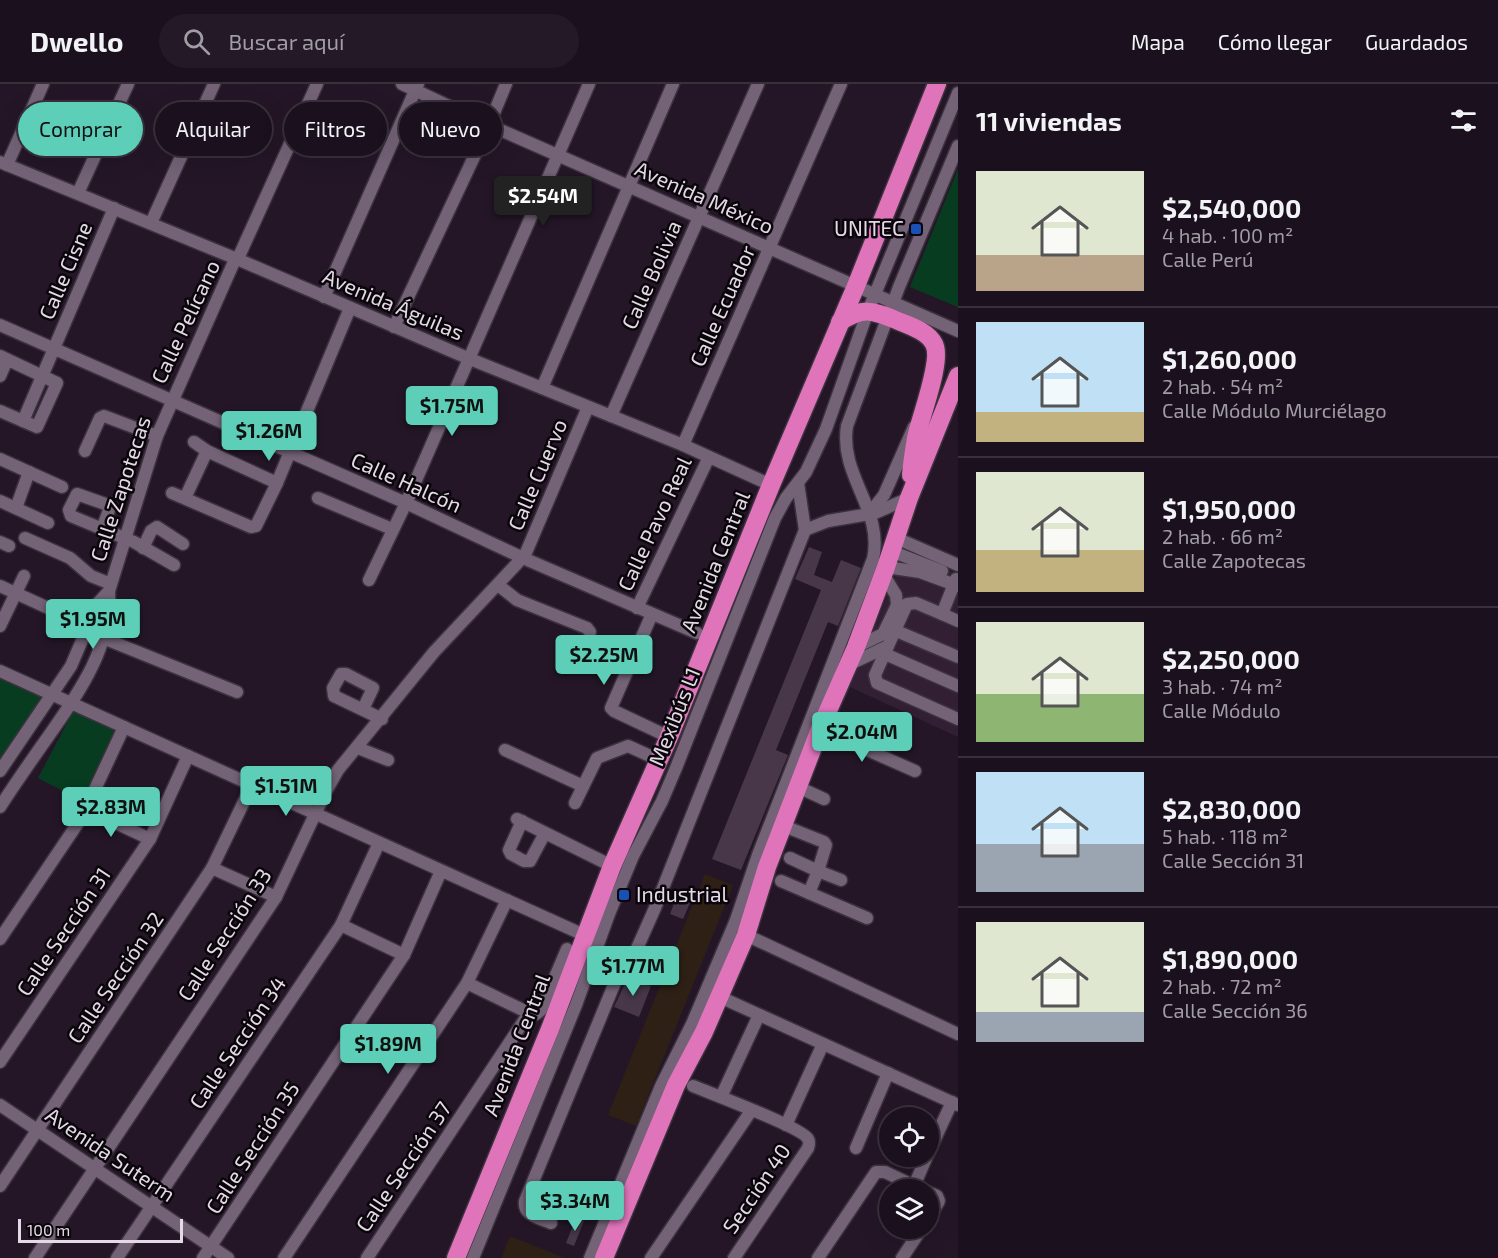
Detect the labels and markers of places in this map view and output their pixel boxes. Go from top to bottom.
pin: $2.54M [494,176,592,227]
place label: UNITEC [834,215,904,240]
marker: UNITEC [909,222,923,236]
pin: $1.75M [403,386,501,437]
pin: $1.26M [220,411,318,462]
pin: $1.95M [44,599,142,650]
pin: $2.25M [555,635,653,686]
pin: $2.04M [813,712,911,763]
pin: $1.51M [237,766,335,817]
pin: $2.83M [62,787,160,838]
place label: Industrial [636,881,729,906]
marker: Industrial [617,888,631,902]
pin: $1.77M [584,946,682,997]
pin: $1.89M [339,1024,437,1075]
pin: $3.34M [526,1181,624,1232]

